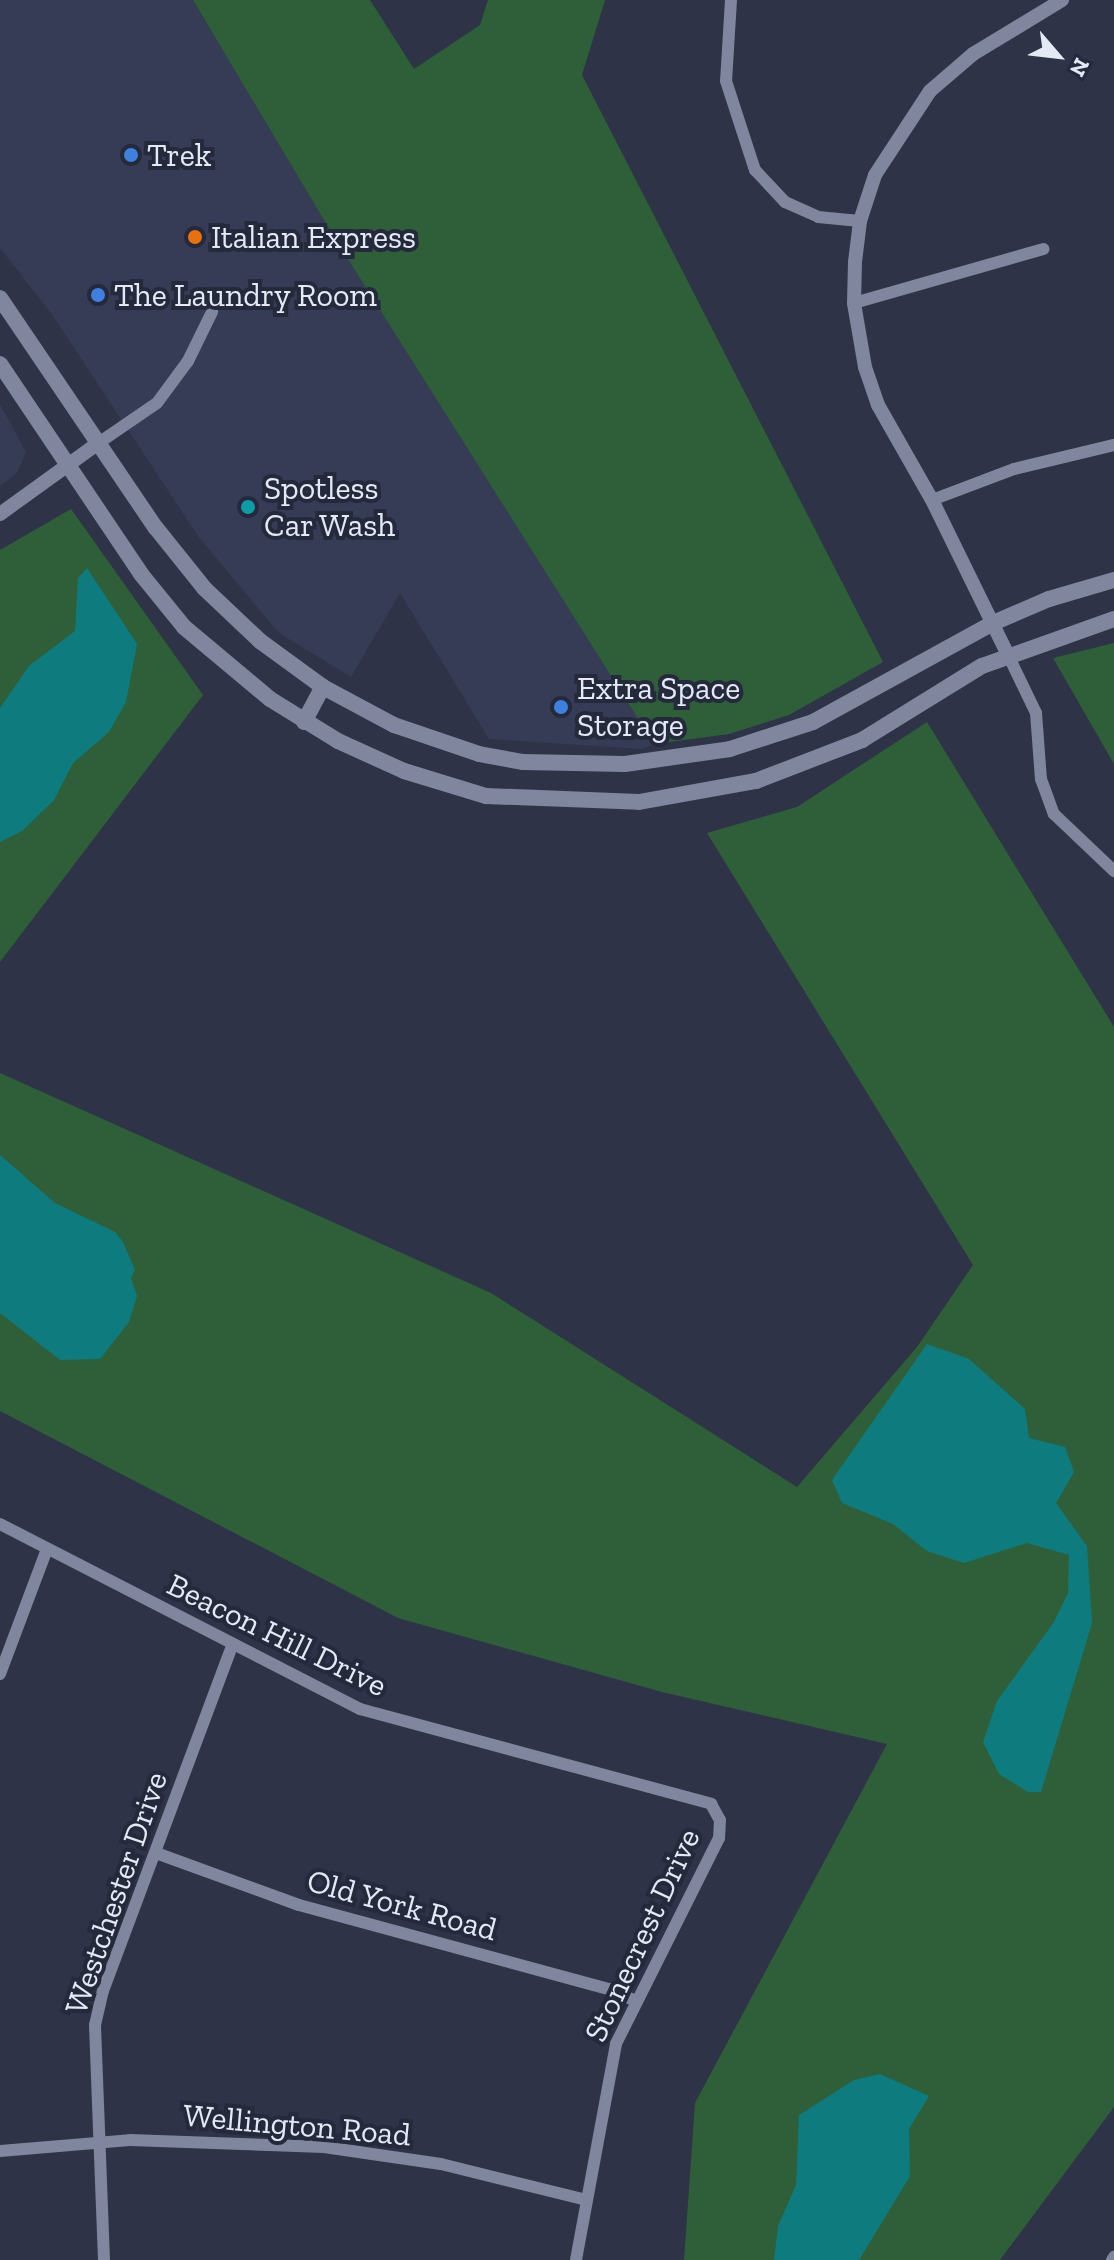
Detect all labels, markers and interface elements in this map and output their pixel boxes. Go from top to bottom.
north arrow [1018,16,1098,96]
text: N [1064,54,1095,81]
place label: Trek [147,136,211,174]
marker: Trek [122,146,140,164]
place label: Italian Express [211,218,416,256]
marker: Italian Express [186,228,204,246]
place label: The Laundry Room [114,276,378,314]
marker: The Laundry Room [89,286,107,304]
place label: Spotless Car Wash [264,470,397,545]
marker: Spotless Car Wash [239,498,257,516]
place label: Extra Space Storage [577,670,740,745]
marker: Extra Space Storage [552,698,570,716]
street label: Beacon Hill Drive [161,1565,393,1705]
street label: Westchester Drive [56,1767,176,2019]
street label: Stonecrest Drive [576,1822,708,2048]
street label: Old York Road [302,1861,502,1949]
street label: Wellington Road [182,2096,412,2154]

